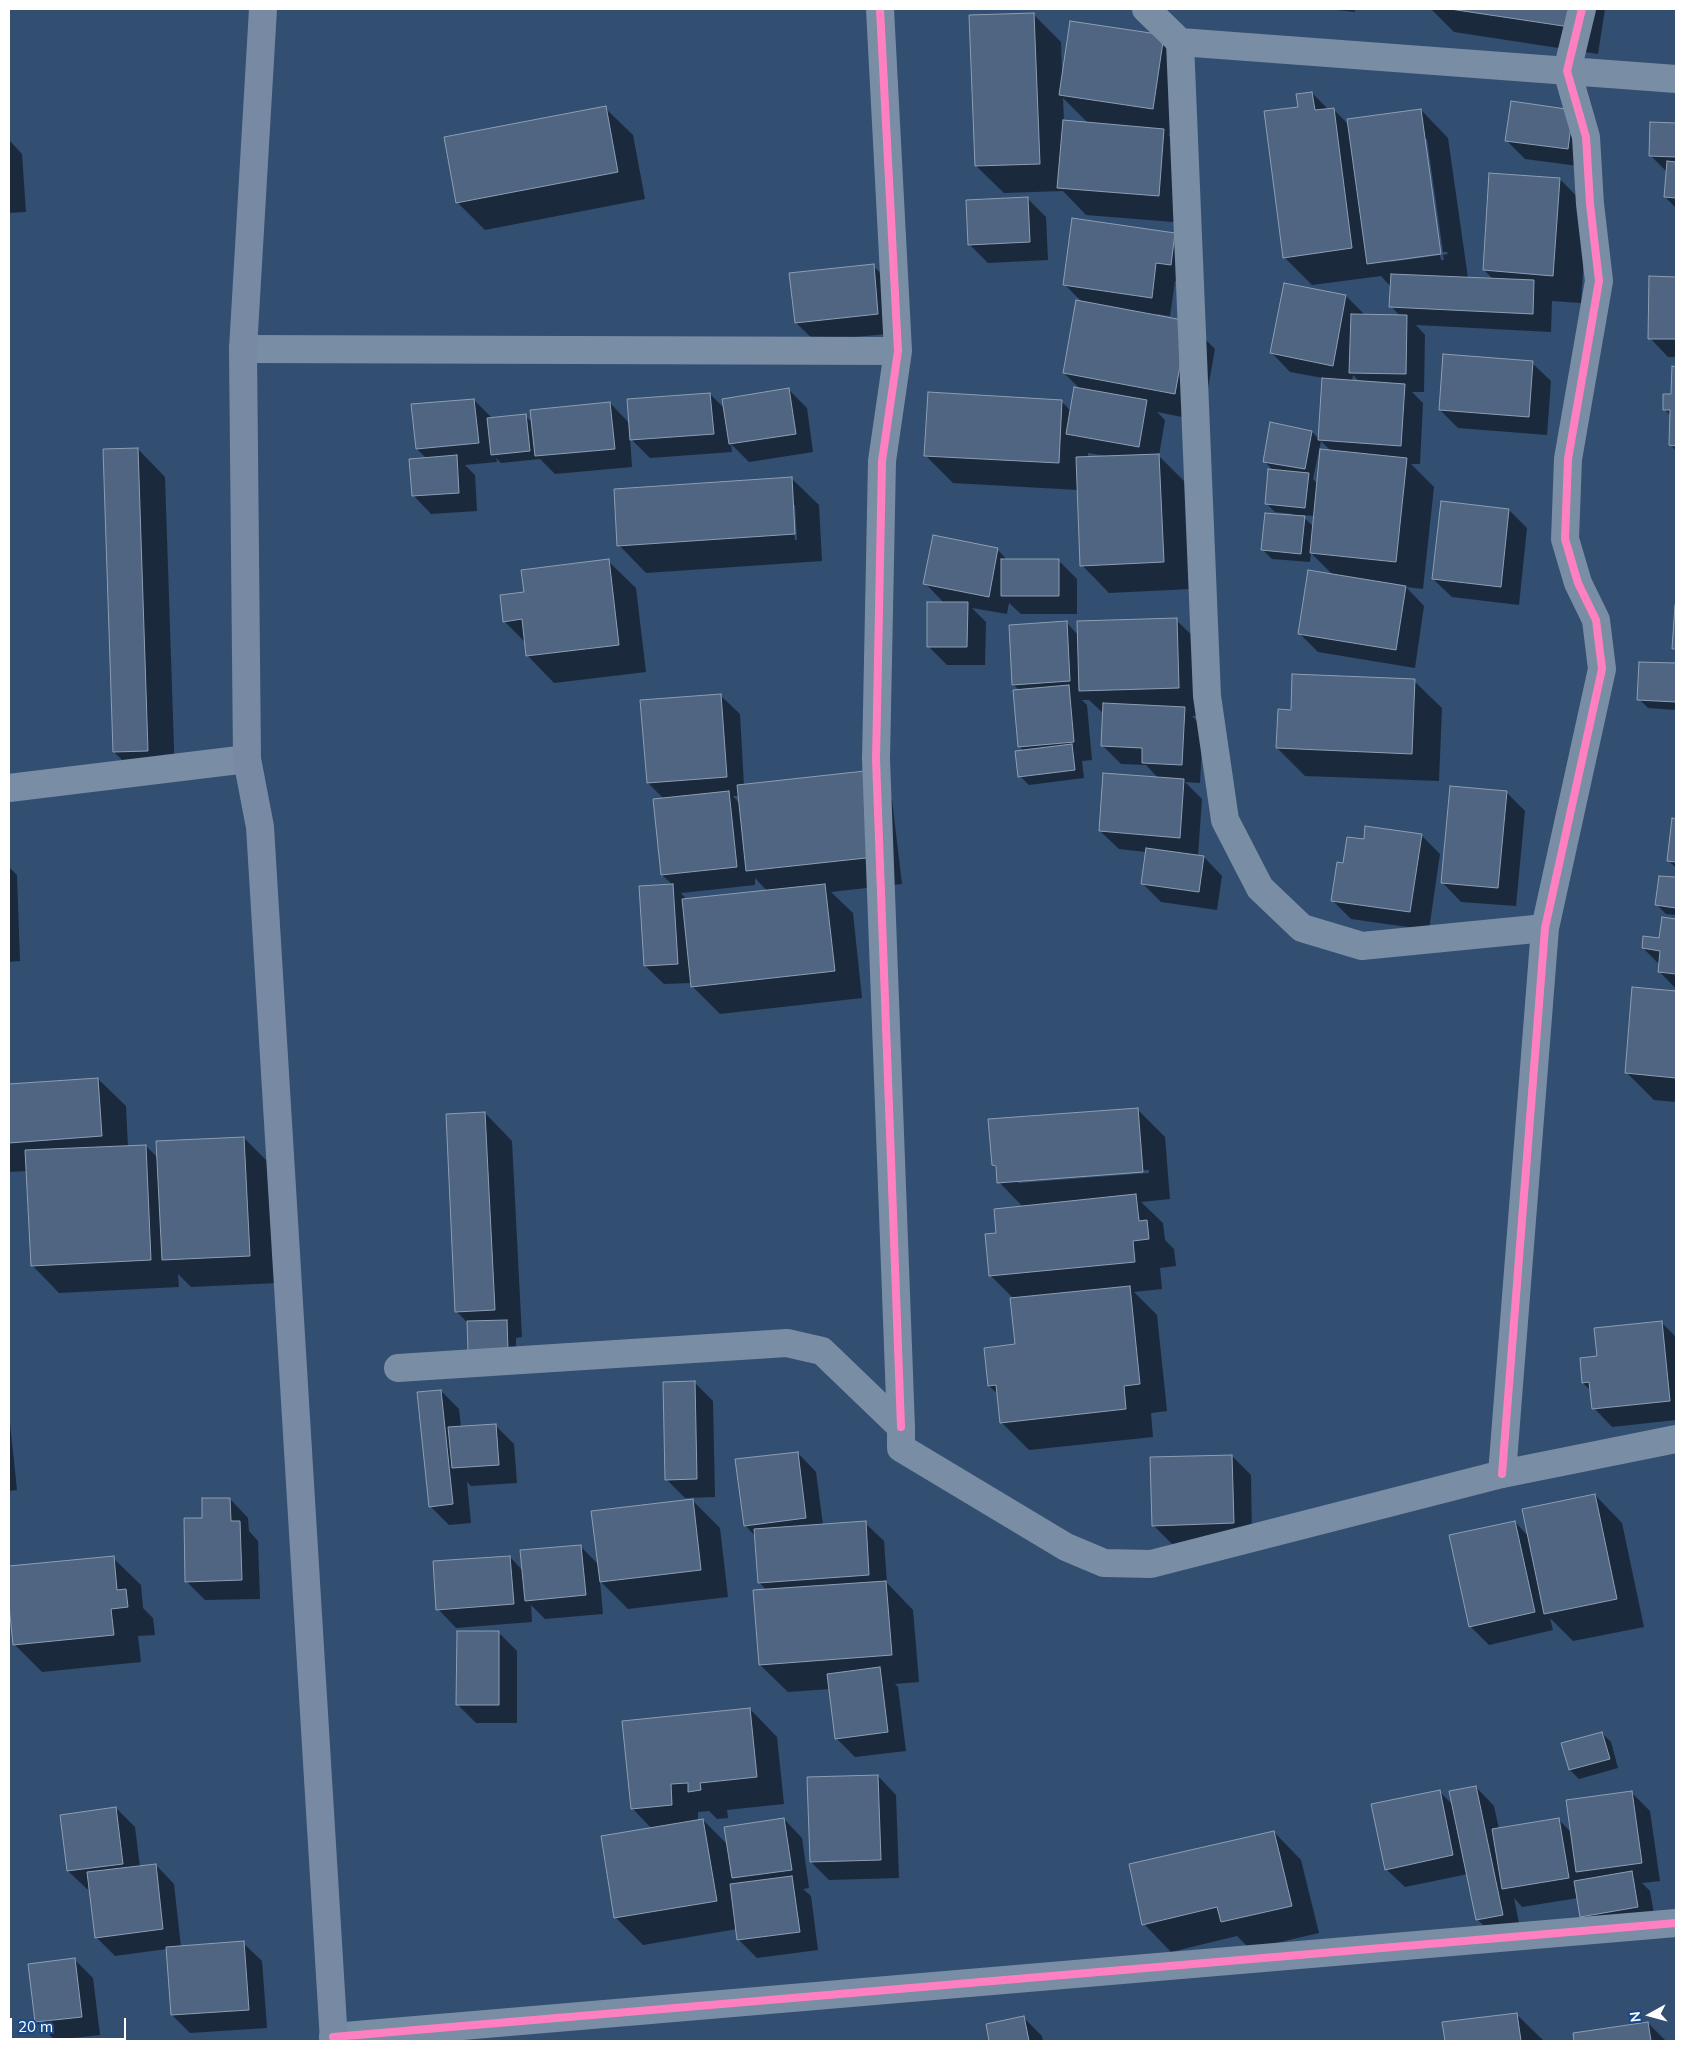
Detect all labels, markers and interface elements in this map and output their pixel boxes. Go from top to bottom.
north arrow [1625,1990,1675,2040]
scale bar [12,2008,129,2040]
text: N [1626,2010,1645,2023]
text: 20 m [18,2017,53,2036]

